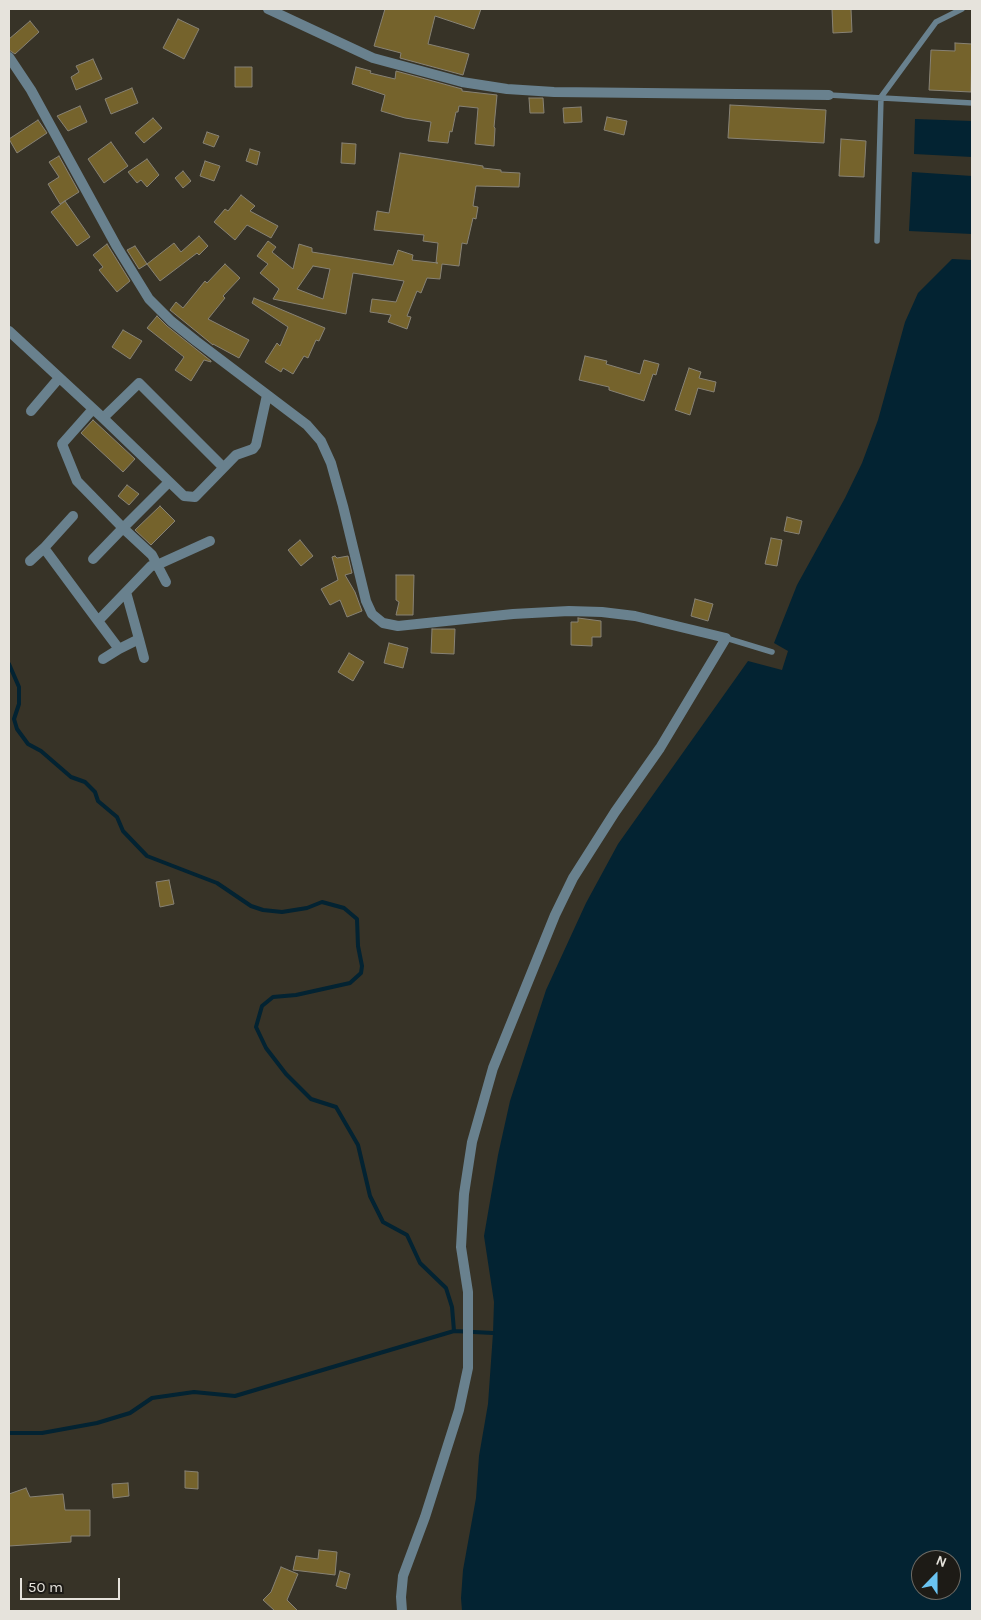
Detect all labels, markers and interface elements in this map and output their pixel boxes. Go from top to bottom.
north arrow [911,1550,961,1600]
text: N [934,1552,949,1571]
scale bar [22,1568,122,1600]
text: 50 m [28,1578,63,1596]

